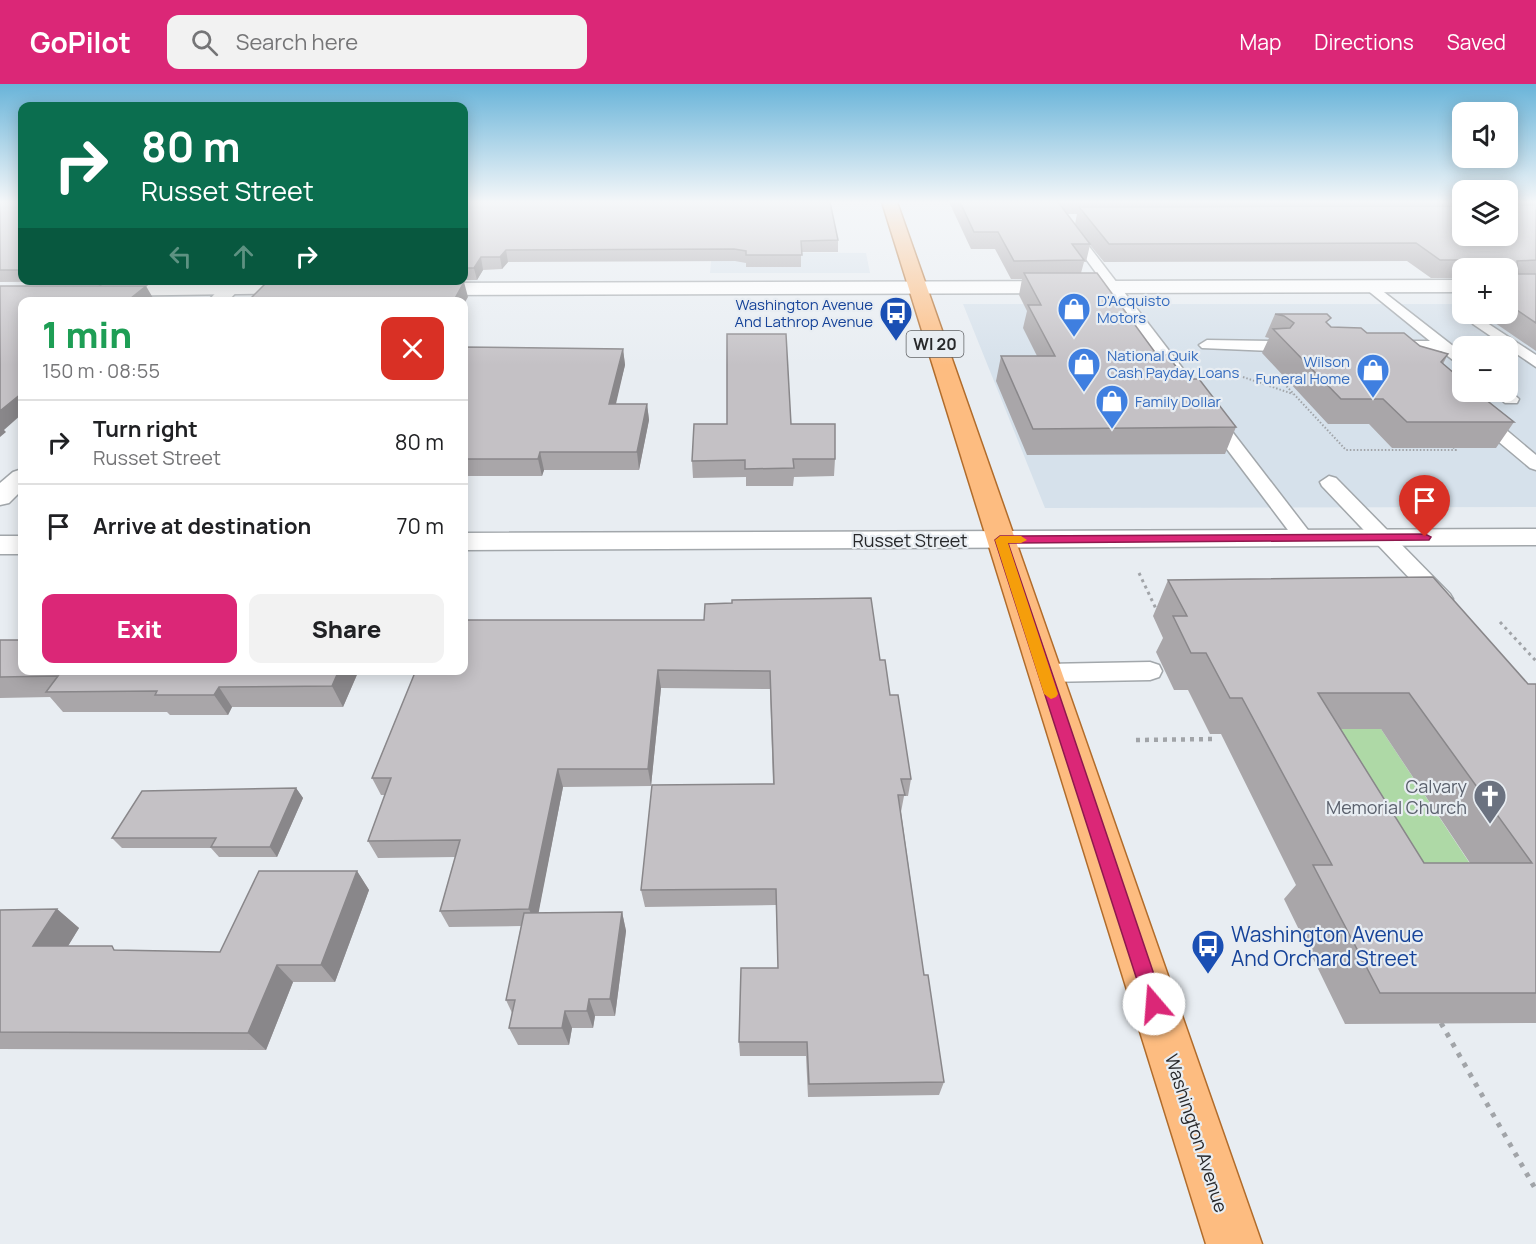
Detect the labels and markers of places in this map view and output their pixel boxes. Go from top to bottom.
place label: D'Acquisto Motors [1097,290,1170,328]
shop icon: D'Acquisto Motors [1056,291,1092,338]
place label: Washington Avenue And Lathrop Avenue [734,294,873,332]
bus stop icon: Washington Avenue And Lathrop Avenue [878,295,914,342]
place label: National Quik Cash Payday Loans [1107,345,1240,383]
shop icon: National Quik Cash Payday Loans [1066,346,1102,393]
place label: Wilson Funeral Home [1255,351,1350,389]
shop icon: Wilson Funeral Home [1355,352,1391,399]
shop icon: Family Dollar [1094,383,1130,430]
place label: Family Dollar [1135,391,1222,412]
pin [1399,475,1450,537]
place label: Calvary Memorial Church [1326,774,1467,819]
church icon: Calvary Memorial Church [1472,778,1508,825]
place label: Washington Avenue And Orchard Street [1231,920,1424,972]
bus stop icon: Washington Avenue And Orchard Street [1190,928,1226,975]

